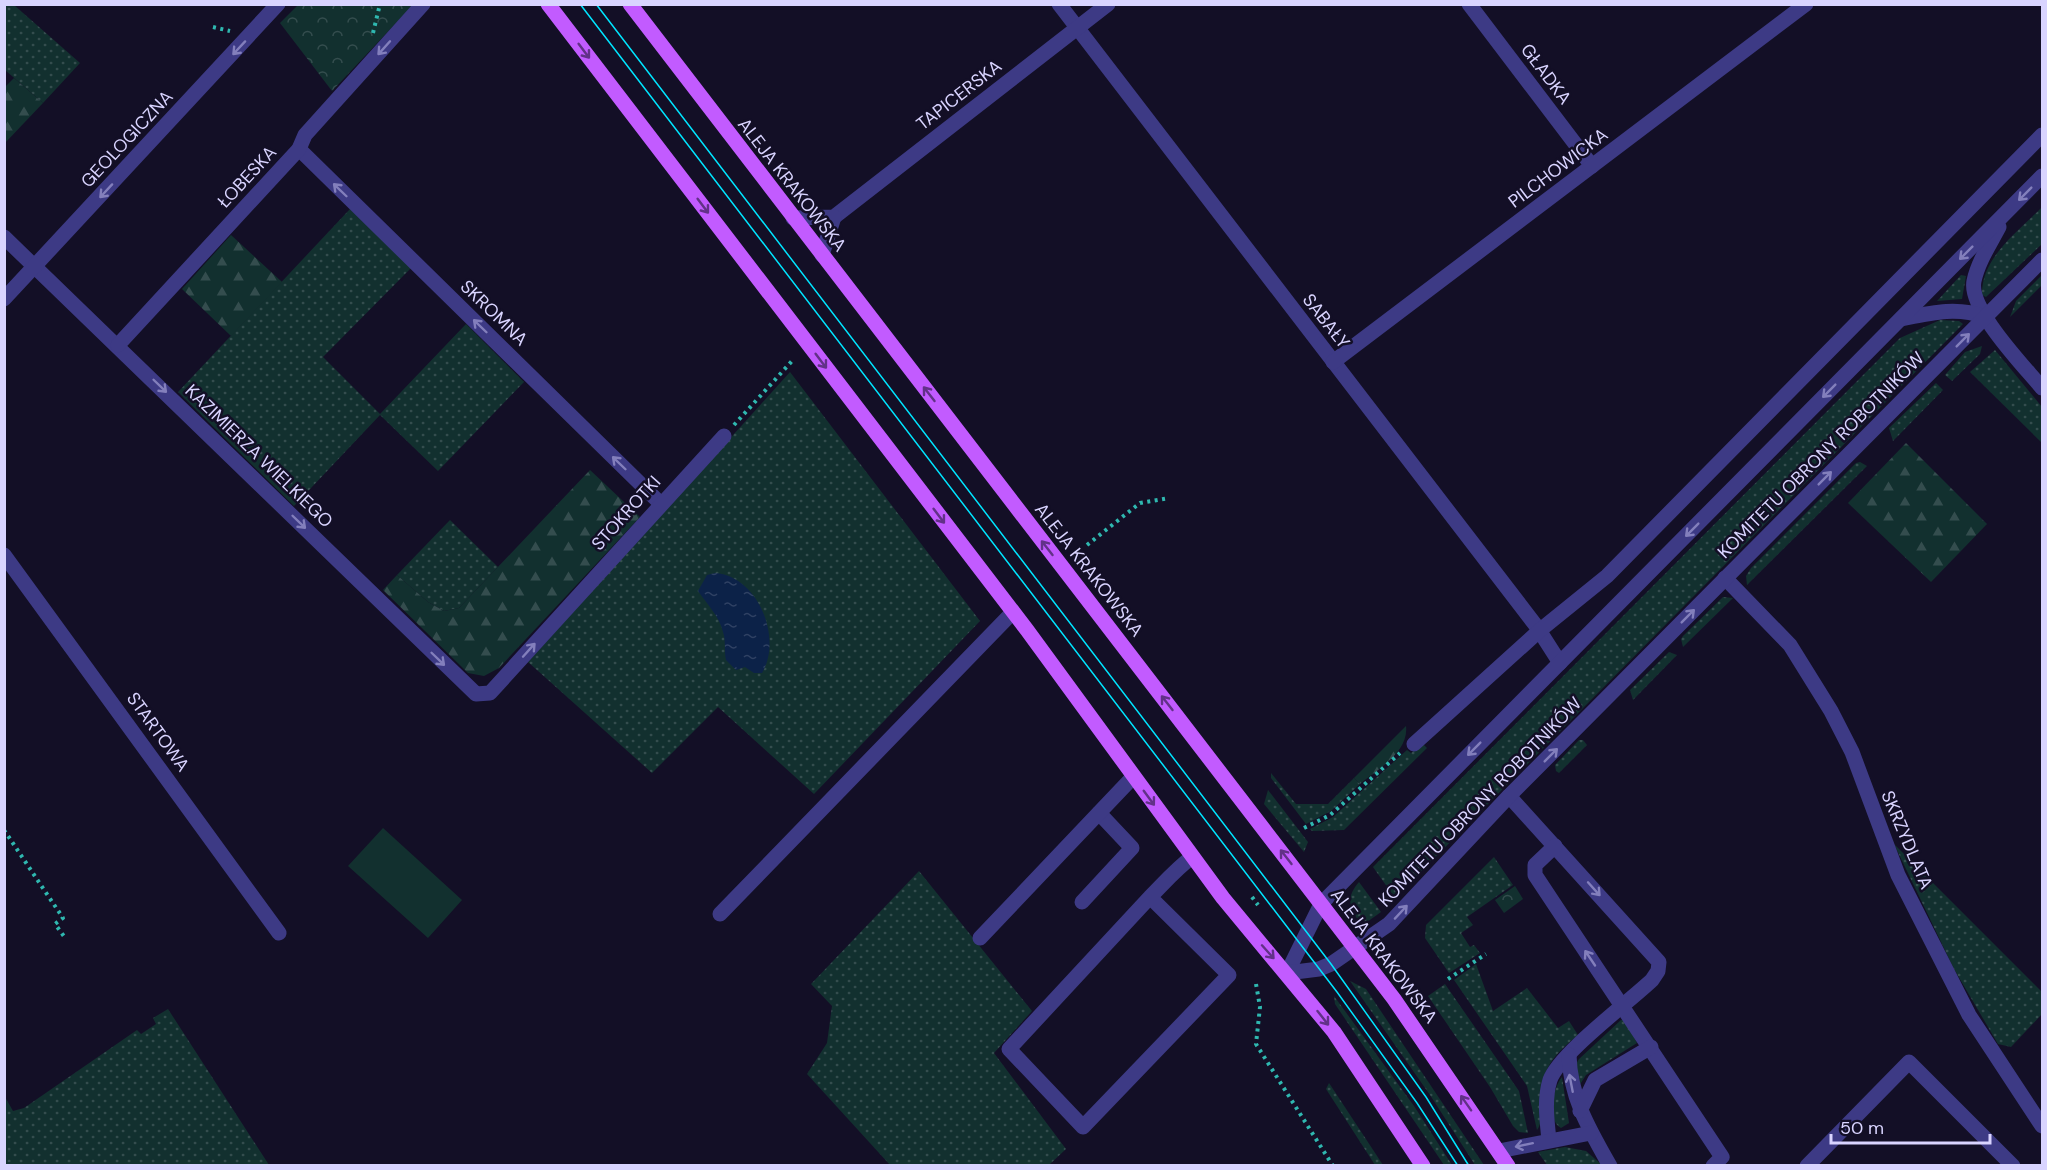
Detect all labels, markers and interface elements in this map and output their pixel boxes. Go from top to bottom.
street label: GŁADKA [1515,39,1577,109]
one-way arrow [232,40,246,55]
one-way arrow [377,40,391,55]
one-way arrow [577,43,590,59]
street label: TAPICERSKA [911,54,1007,136]
street label: GEOLOGICZNA [76,85,178,193]
street label: ALEJA KRAKOWSKA [732,113,852,257]
street label: PILCHOWICKA [1503,123,1613,213]
street label: ŁOBESKA [212,141,282,213]
one-way arrow [333,182,348,197]
one-way arrow [99,183,114,198]
one-way arrow [2018,186,2032,201]
one-way arrow [696,197,709,213]
one-way arrow [1959,245,1974,260]
street label: SKROMNA [455,275,533,351]
street label: SABAŁY [1297,289,1355,354]
one-way arrow [472,319,487,333]
one-way arrow [1956,332,1970,347]
street label: KOMITETU OBRONY ROBOTNIKÓW [1712,346,1930,564]
one-way arrow [814,353,827,369]
one-way arrow [152,378,167,393]
street label: KAZIMIERZA WIELKIEGO [180,379,338,533]
one-way arrow [1822,384,1837,399]
one-way arrow [922,386,935,402]
one-way arrow [611,455,626,470]
street label: STOKROTKI [586,470,666,556]
one-way arrow [1818,471,1833,485]
street label: ALEJA KRAKOWSKA [1029,498,1149,642]
one-way arrow [933,507,946,523]
one-way arrow [291,515,306,530]
one-way arrow [1685,522,1699,537]
one-way arrow [1041,541,1054,557]
one-way arrow [1680,609,1695,624]
one-way arrow [522,642,536,657]
one-way arrow [431,652,446,666]
street label: STARTOWA [121,688,195,777]
street label: KOMITETU OBRONY ROBOTNIKÓW [1373,692,1587,912]
one-way arrow [1160,695,1173,711]
one-way arrow [1467,742,1482,757]
one-way arrow [1543,747,1558,762]
street label: SKRZYDLATA [1875,787,1939,893]
one-way arrow [1143,789,1155,805]
one-way arrow [1279,850,1292,866]
one-way arrow [1587,881,1601,896]
street label: ALEJA KRAKOWSKA [1325,884,1443,1028]
one-way arrow [1393,905,1407,920]
one-way arrow [1261,944,1275,959]
one-way arrow [1584,950,1596,966]
one-way arrow [1317,1010,1330,1026]
one-way arrow [1565,1074,1576,1094]
one-way arrow [1460,1095,1472,1112]
scale bar [1831,1107,1990,1145]
text: 50 m [1840,1116,1884,1140]
one-way arrow [1515,1140,1534,1152]

